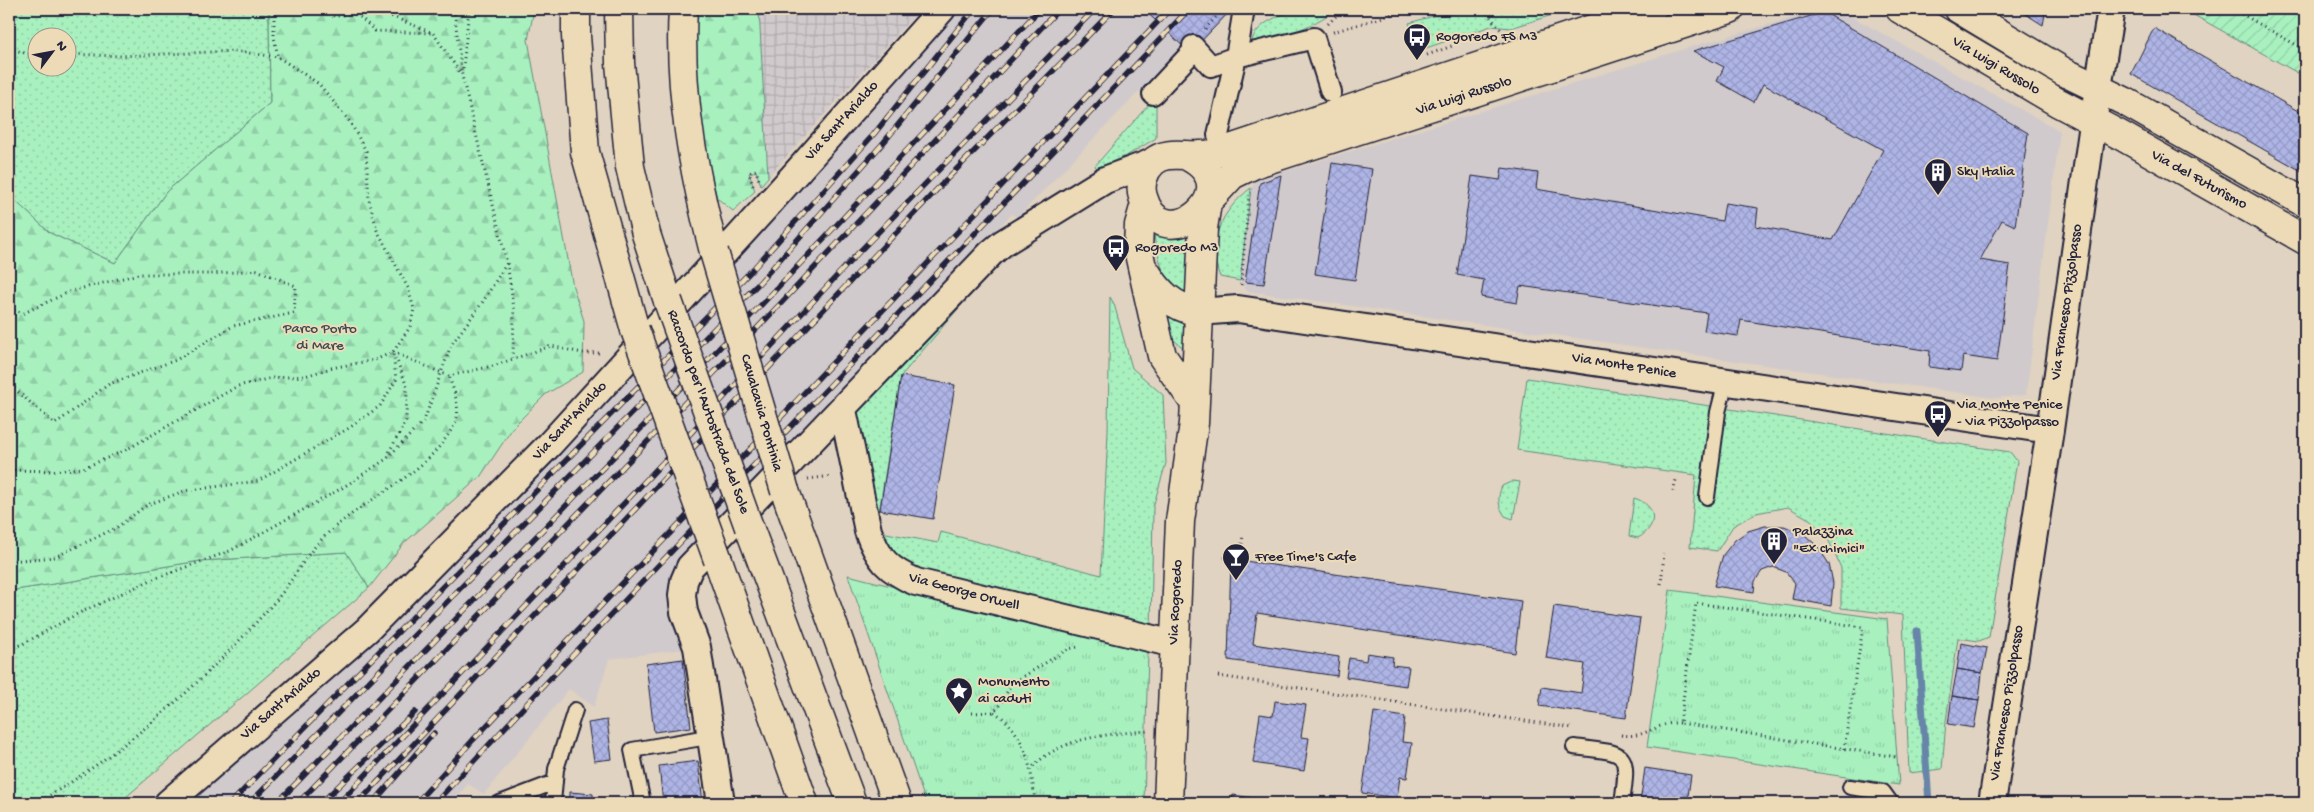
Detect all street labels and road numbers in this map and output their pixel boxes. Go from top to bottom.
street label: Via Luigi Russolo [1948,32,2043,99]
street label: Via Luigi Russolo [1413,72,1514,120]
street label: Via Sant'Arialdo [801,77,883,165]
street label: Via del Futurismo [2147,146,2250,214]
street label: Via Francesco Pizzolpasso [2047,223,2087,382]
street label: Raccordo per l'Autostrada del Sole [663,308,753,517]
street label: Via Monte Penice [1570,349,1678,383]
street label: Cavalcavia Pontinia [736,352,787,474]
street label: Via Sant'Arialdo [528,378,611,465]
street label: Via Rogoredo [1165,559,1187,646]
street label: Via George Orwell [906,568,1021,615]
street label: Via Francesco Pizzolpasso [1986,624,2028,783]
street label: Via Sant'Arialdo [236,664,325,745]

